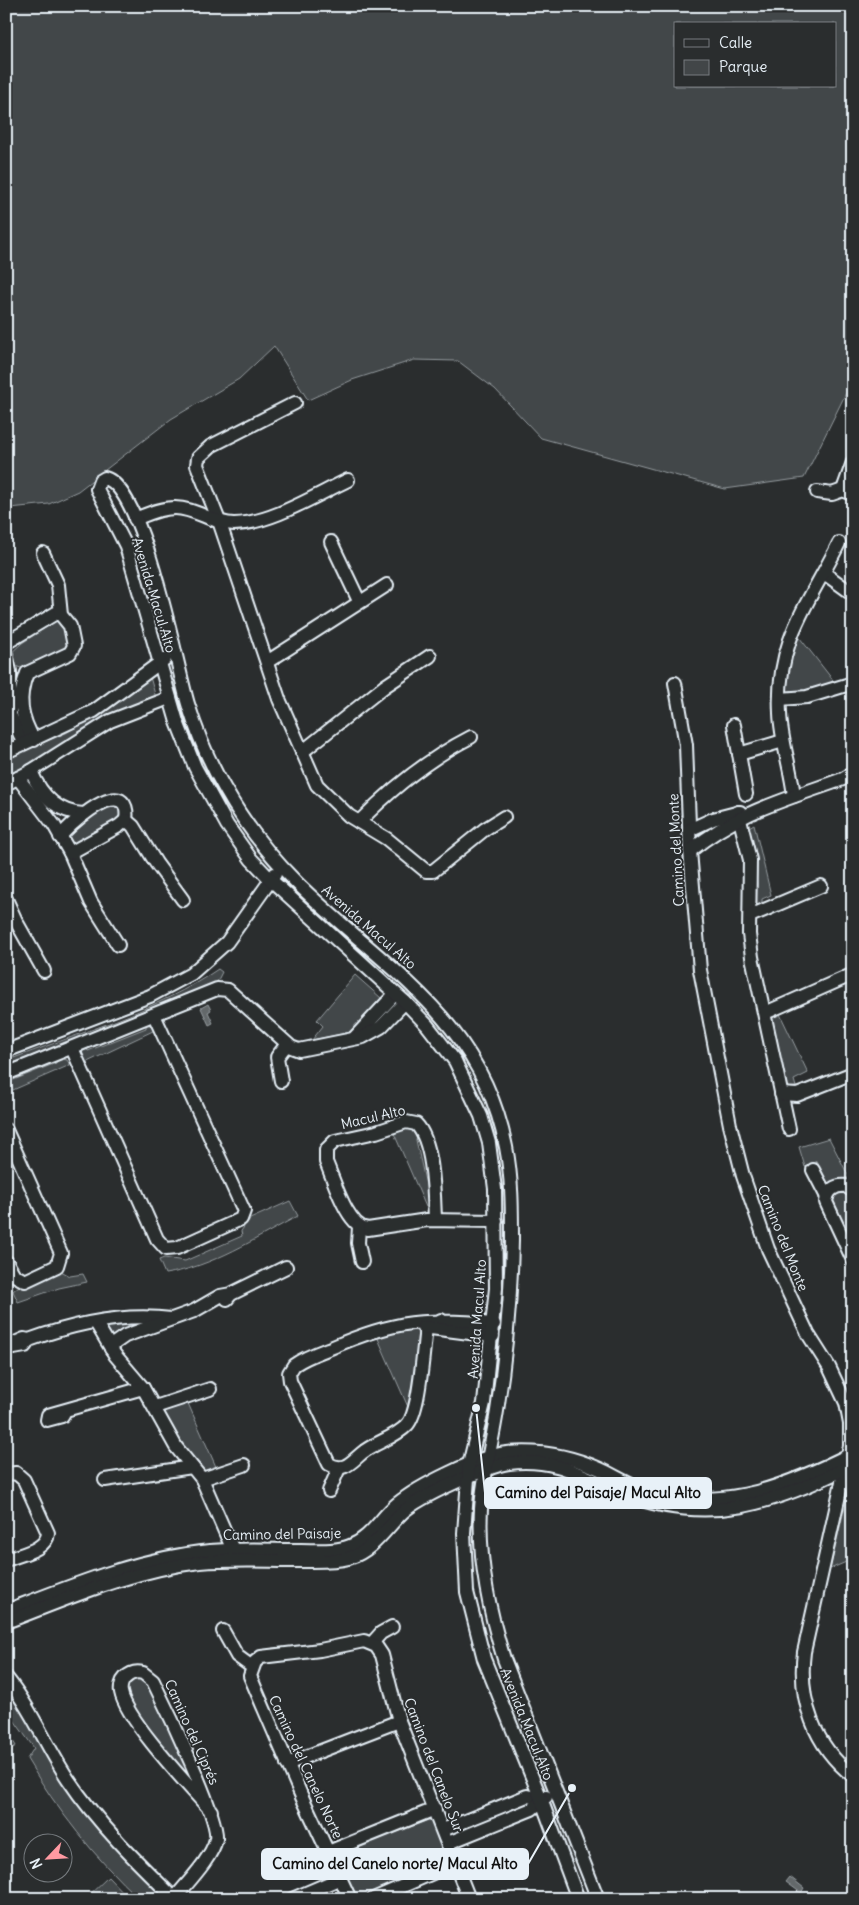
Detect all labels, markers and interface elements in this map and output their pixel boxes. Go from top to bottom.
legend [674,22,836,88]
text: Calle [719,33,752,52]
text: Parque [719,57,767,76]
street label: Avenida Macul Alto [128,535,180,655]
street label: Camino del Monte [664,793,688,907]
street label: Avenida Macul Alto [318,881,420,973]
street label: Macul Alto [339,1101,407,1133]
street label: Camino del Monte [753,1182,813,1294]
street label: Avenida Macul Alto [464,1259,490,1379]
callout: Camino del Paisaje/ Macul Alto [485,1478,711,1508]
text: Camino del Paisaje/ Macul Alto [495,1483,702,1502]
street label: Camino del Paisaje [223,1524,341,1544]
street label: Avenida Macul Alto [496,1665,558,1783]
street label: Camino del Ciprés [161,1676,223,1788]
street label: Camino del Canelo Norte [265,1692,347,1842]
street label: Camino del Canelo Sur [400,1695,468,1835]
north arrow [22,1832,72,1882]
callout: Camino del Canelo norte/ Macul Alto [262,1849,528,1879]
text: Camino del Canelo norte/ Macul Alto [272,1854,518,1873]
text: N [26,1855,46,1872]

